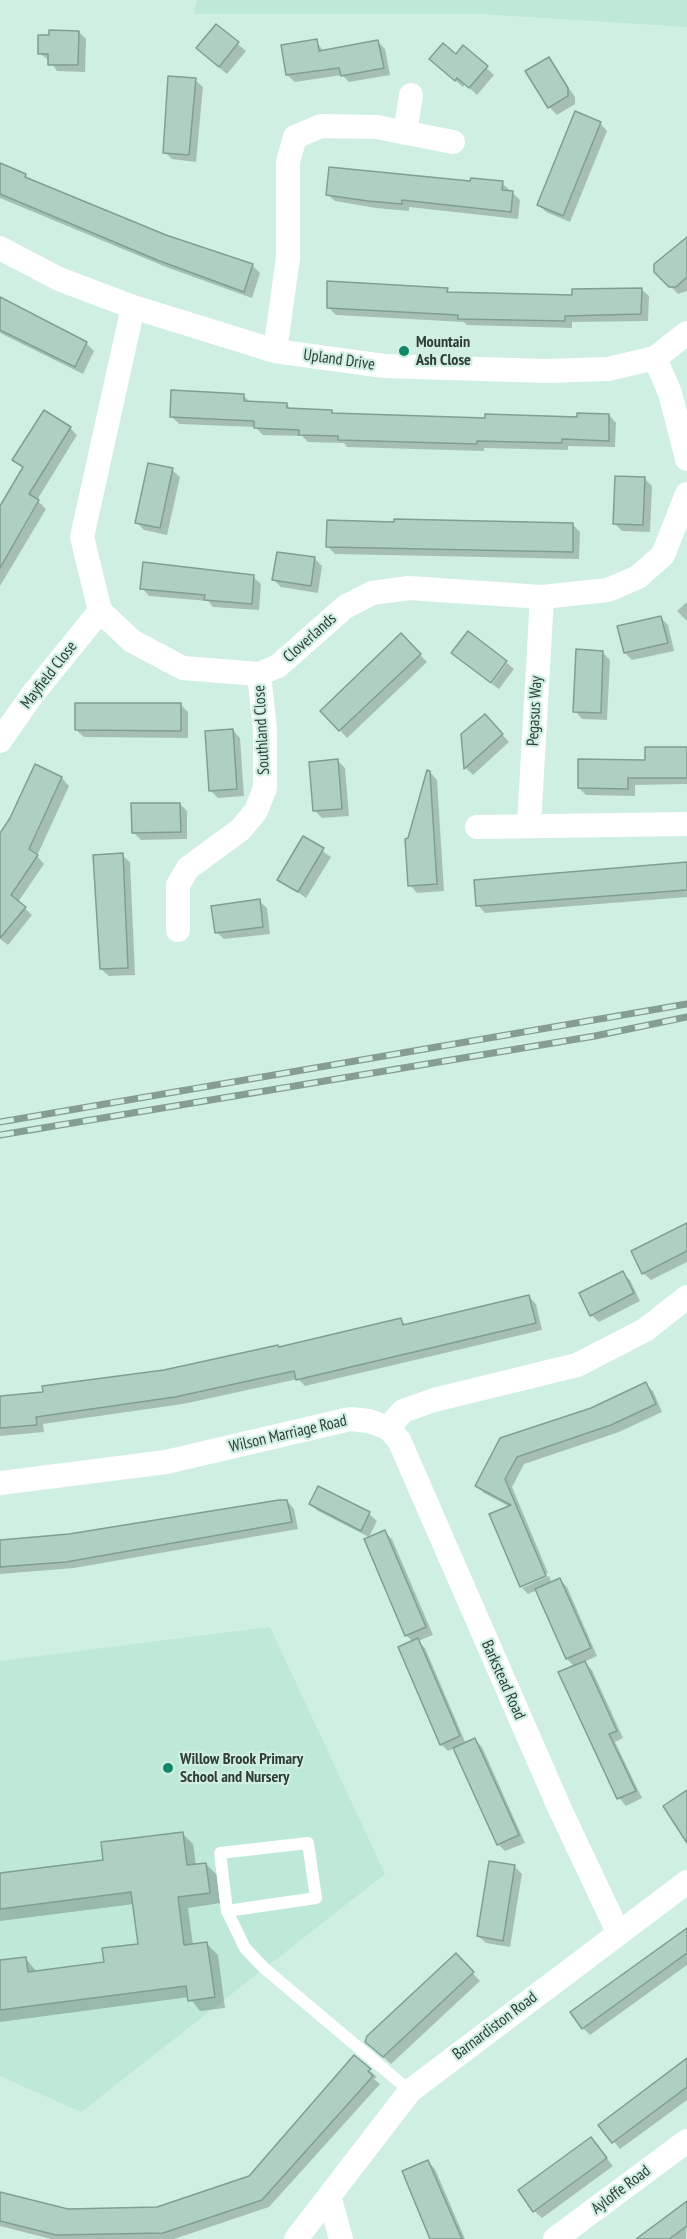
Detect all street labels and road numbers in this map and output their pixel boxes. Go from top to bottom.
street label: Upland Drive [302,345,376,375]
street label: Cloverlands [280,609,340,667]
street label: Mayfield Close [17,637,81,713]
street label: Pegasus Way [524,675,546,747]
street label: Southland Close [250,685,274,775]
street label: Wilson Marriage Road [227,1411,349,1457]
street label: Barkstead Road [477,1637,529,1723]
street label: Barnardiston Road [449,1988,541,2064]
street label: Ayloffe Road [588,2162,654,2218]

